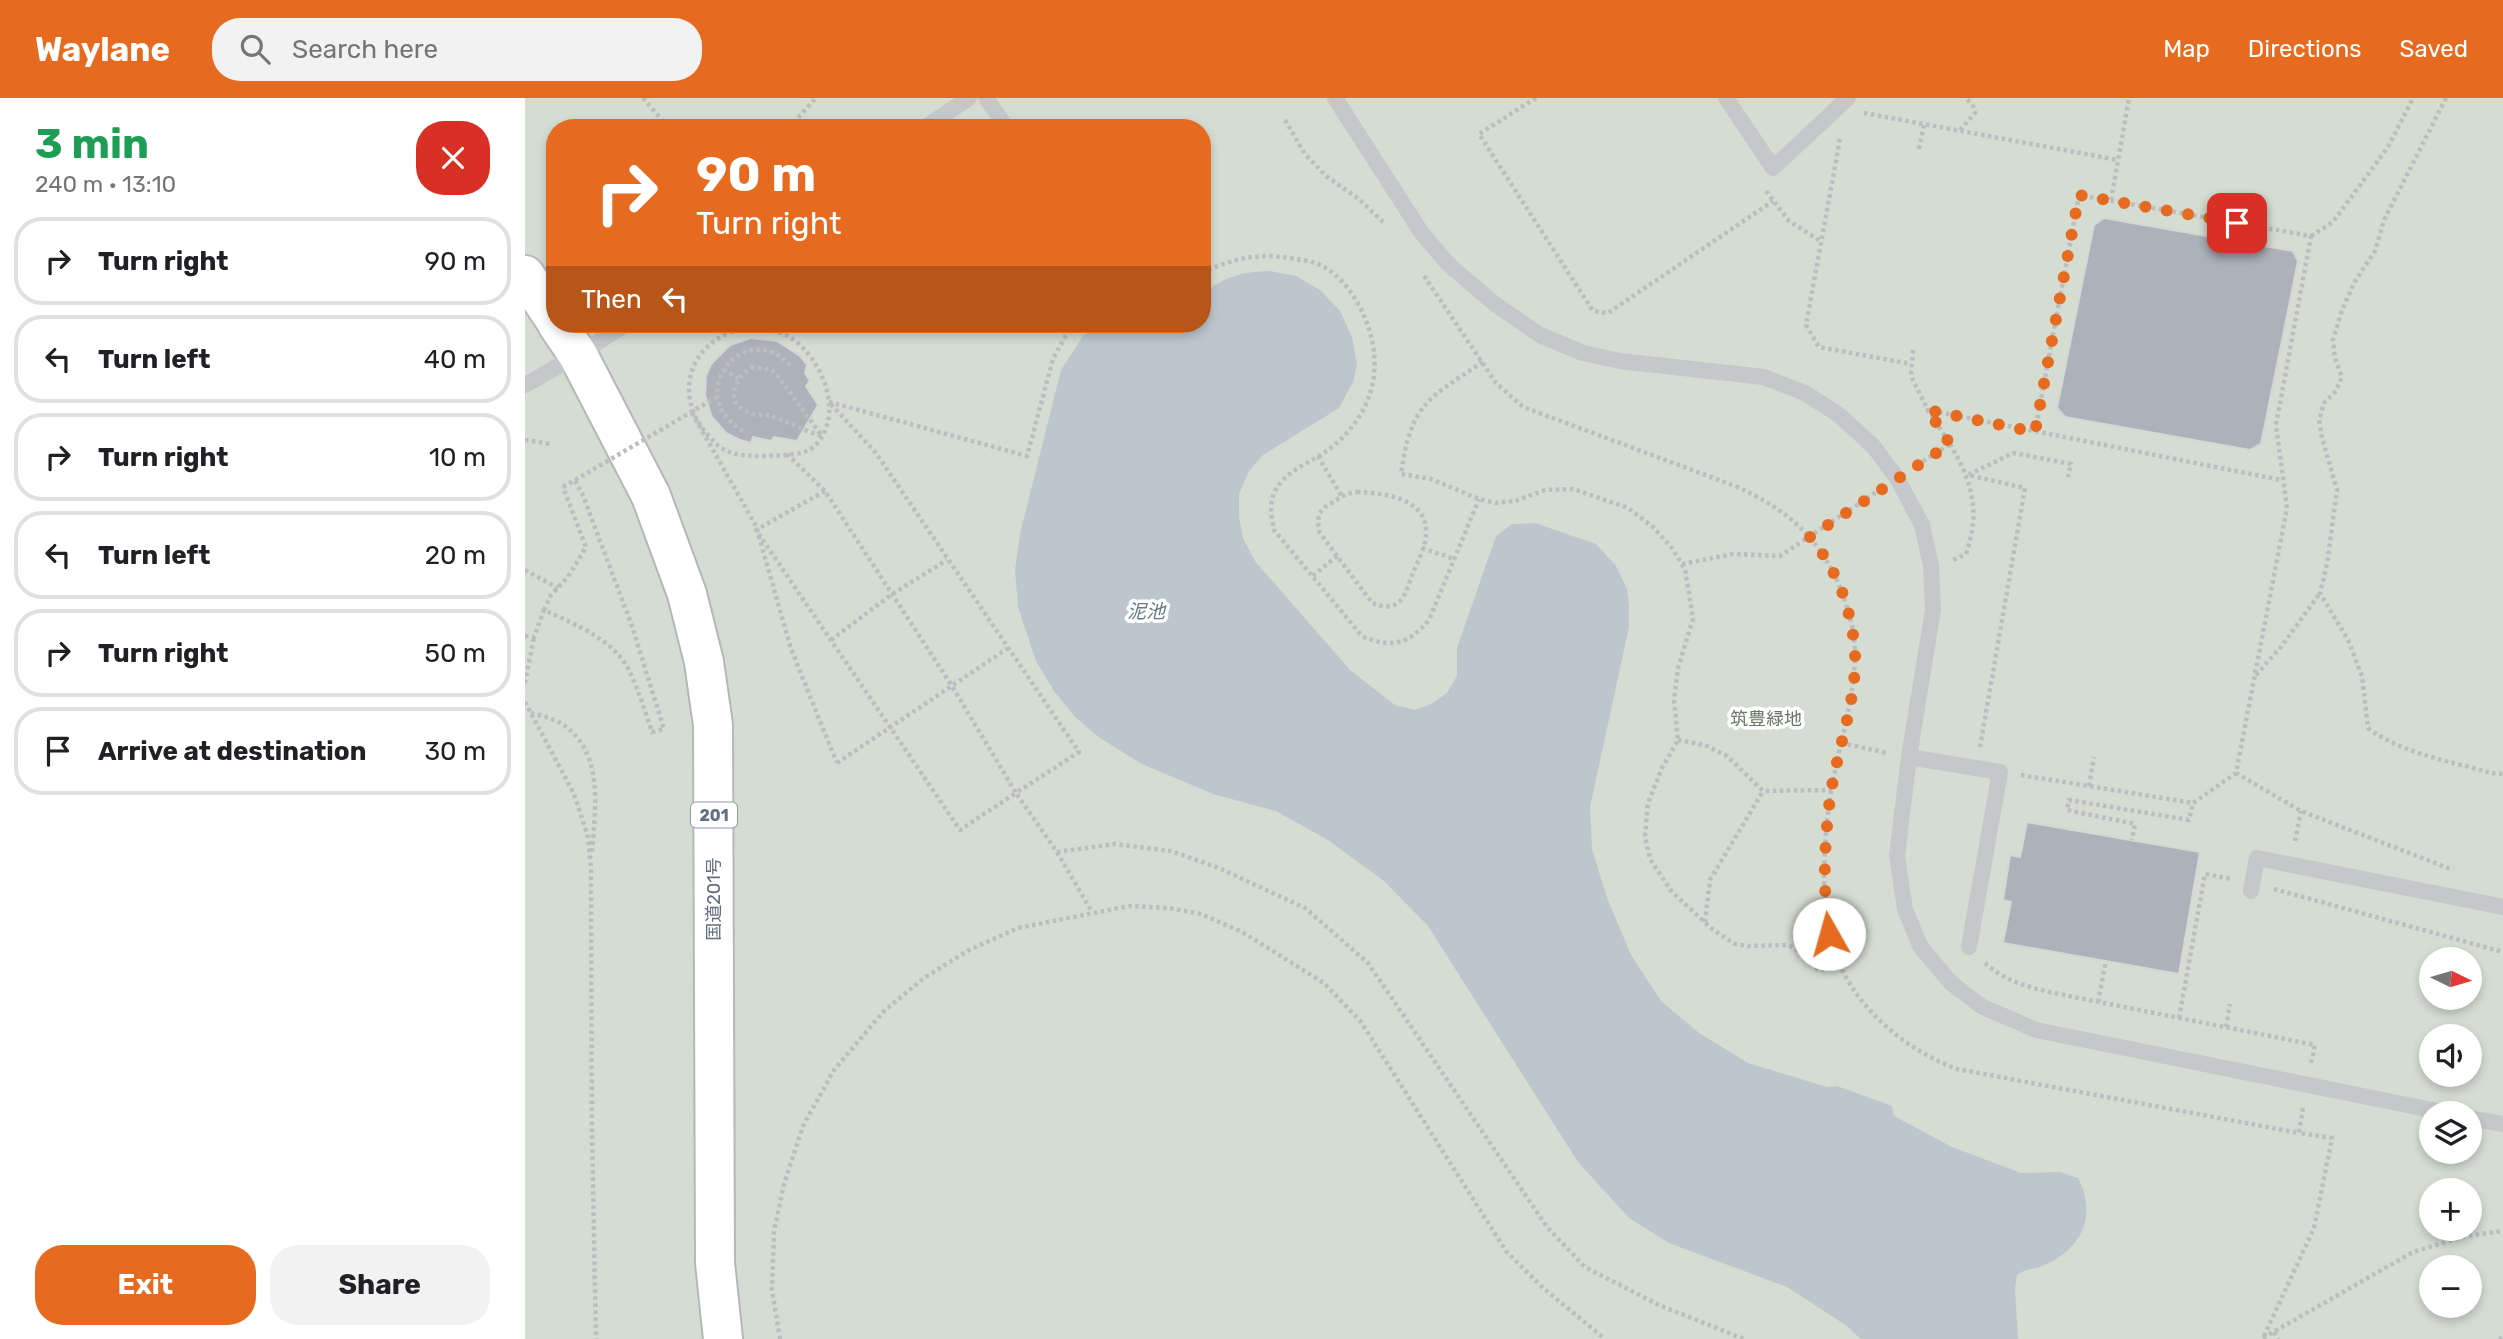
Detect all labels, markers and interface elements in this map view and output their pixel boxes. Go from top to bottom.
search box [212,18,702,81]
text: Waylane [35,30,170,69]
icon: search [236,30,274,68]
text: Search here [292,34,438,65]
text: Map [2163,35,2210,63]
text: Directions [2248,35,2361,63]
text: Saved [2399,35,2468,63]
text: 3 min [35,119,149,169]
button: close [416,121,490,195]
text: 90 m [696,145,816,203]
icon: right [581,147,672,238]
text: 240 m · 13:10 [35,170,176,198]
pin [2207,193,2267,253]
text: Turn right [696,204,841,242]
icon: arrive [2218,204,2256,242]
icon: right [39,242,77,280]
text: Turn right [98,246,228,277]
text: 90 m [425,246,486,277]
icon: left [656,280,694,318]
text: Then [581,284,642,315]
icon: left [39,340,77,378]
text: Turn left [98,344,210,375]
text: 40 m [424,344,486,375]
icon: right [39,438,77,476]
text: Turn right [98,442,228,473]
text: 10 m [429,442,486,473]
icon: left [39,536,77,574]
text: Turn left [98,540,210,571]
text: 20 m [425,540,486,571]
water label: 泥池 [1127,600,1167,623]
icon: right [39,634,77,672]
text: Turn right [98,638,228,669]
text: 50 m [425,638,486,669]
park label: 筑豊緑地 [1730,708,1802,730]
icon: arrive [39,732,77,770]
text: Arrive at destination [98,736,366,767]
text: 30 m [424,736,486,767]
road number: 201 [691,802,737,828]
street label: 国道201号 [703,857,725,941]
position arrow [1792,897,1866,971]
north arrow [2419,947,2481,1010]
map controls [2419,947,2482,1318]
button: sound [2419,1024,2482,1087]
button: layers [2419,1101,2482,1164]
button: + [2419,1178,2482,1241]
button: Exit [35,1245,256,1325]
button: Share [270,1245,490,1325]
button: − [2419,1255,2482,1318]

